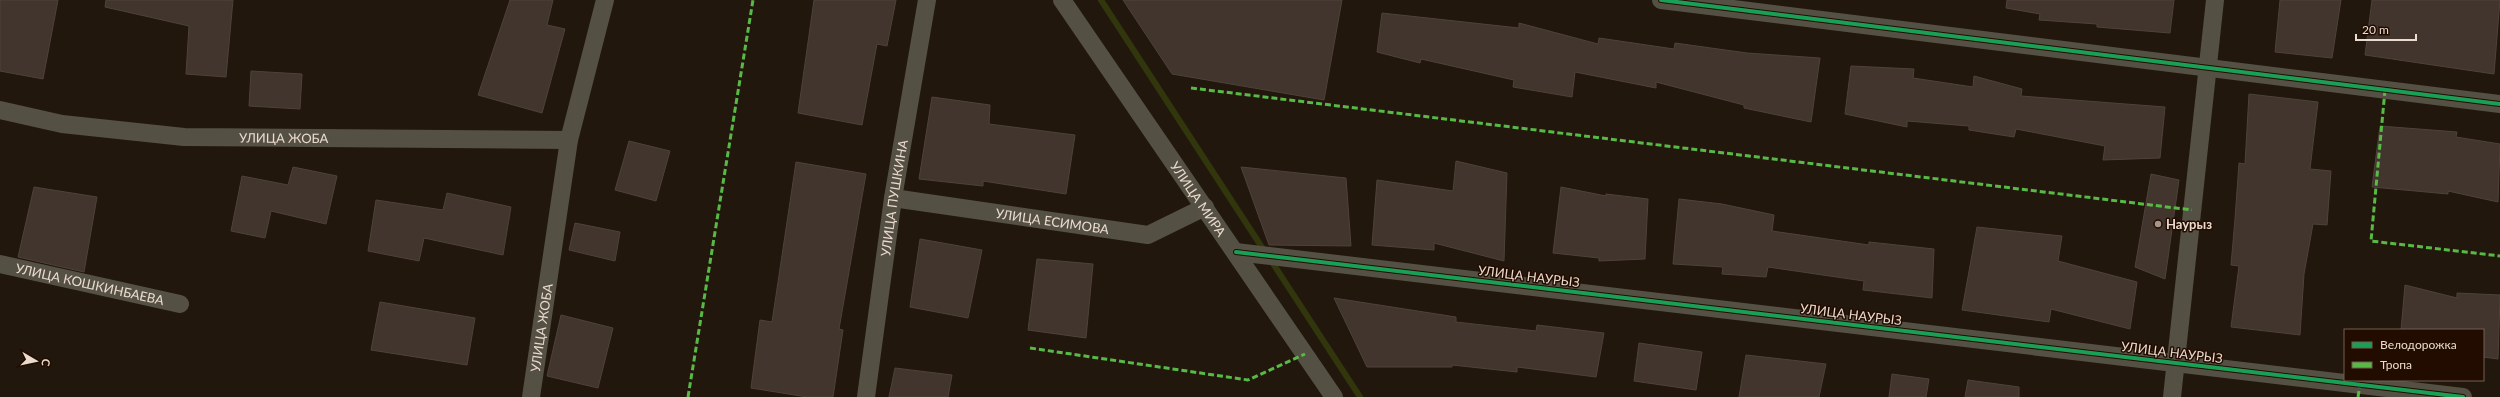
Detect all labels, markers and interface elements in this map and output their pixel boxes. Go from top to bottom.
scale bar [2356,16,2416,42]
text: 20 m [2362,22,2389,37]
street label: УЛИЦА ЖОБА [239,129,329,146]
street label: УЛИЦА ПУШКИНА [877,138,911,257]
street label: УЛИЦА МИРА [1167,158,1230,239]
street label: УЛИЦА ЕСИМОВА [995,205,1110,237]
place label: Наурыз [2166,216,2212,232]
marker: Наурыз [2153,219,2163,229]
street label: УЛИЦА КОШКИНБАЕВА [14,260,166,308]
street label: УЛИЦА НАУРЫЗ [1477,262,1581,290]
street label: УЛИЦА ЖОБА [527,282,556,373]
street label: УЛИЦА НАУРЫЗ [1799,300,1903,328]
legend [2344,329,2484,381]
text: Велодорожка [2380,337,2457,352]
street label: УЛИЦА НАУРЫЗ [2120,338,2224,366]
north arrow [16,341,56,381]
text: Тропа [2380,357,2412,372]
text: С [39,358,53,368]

